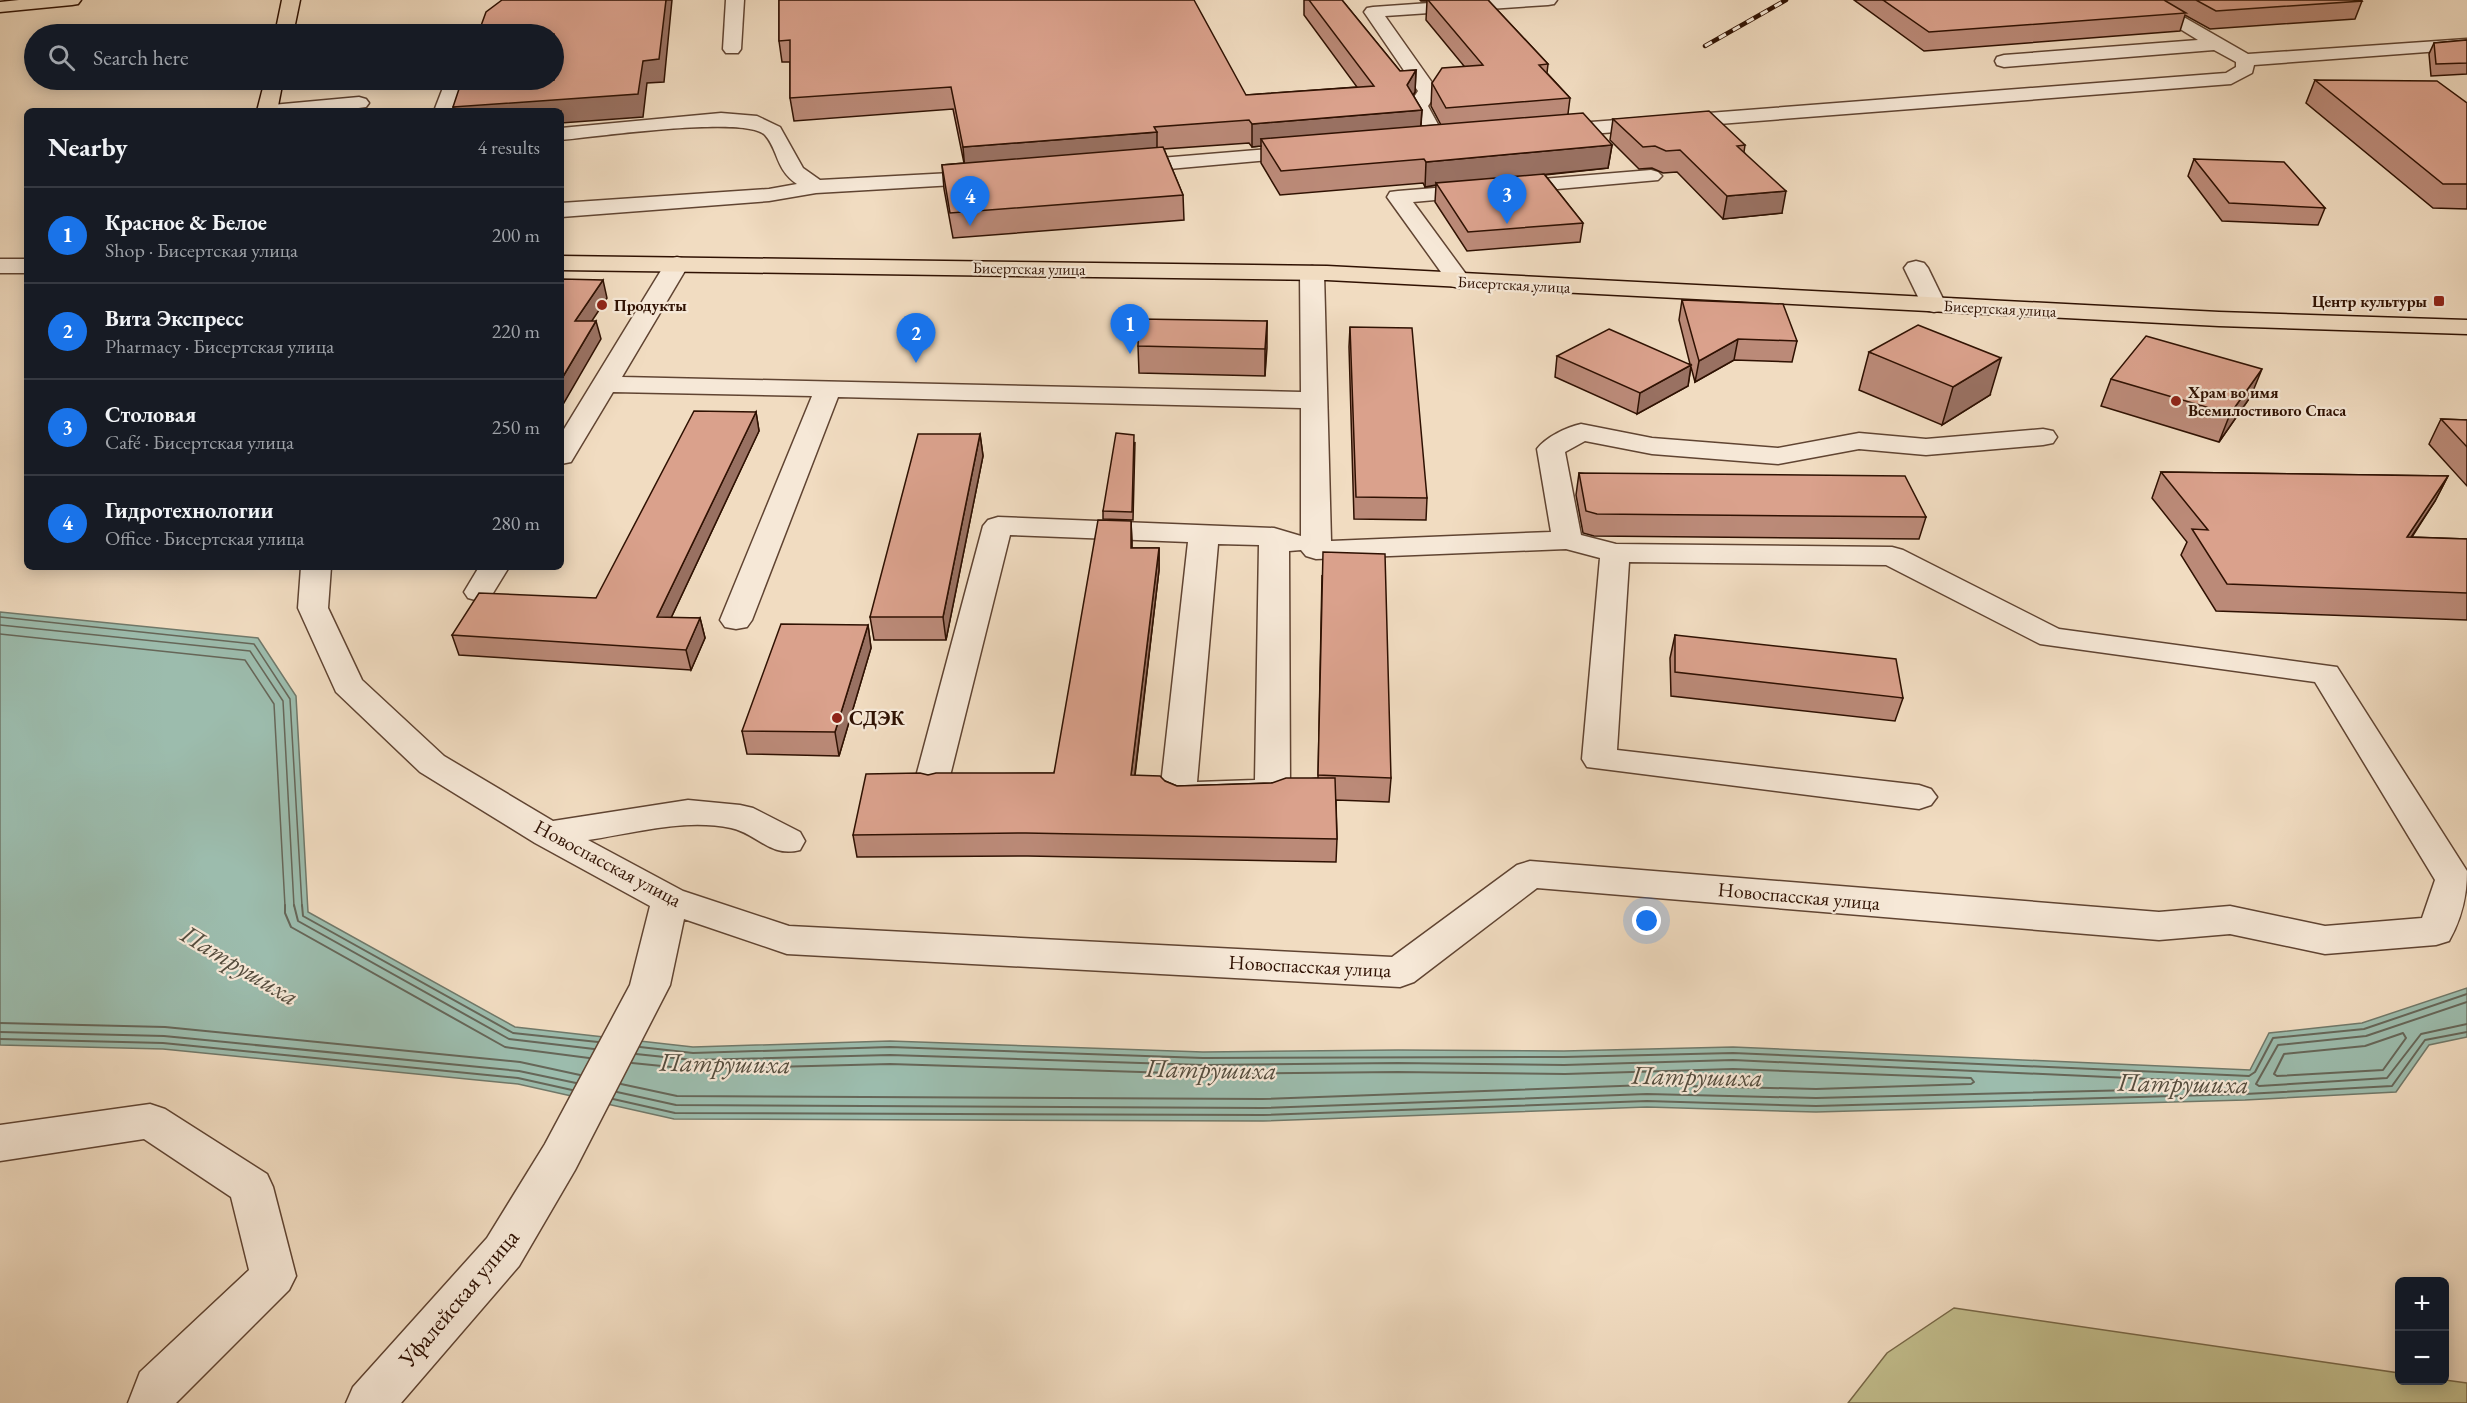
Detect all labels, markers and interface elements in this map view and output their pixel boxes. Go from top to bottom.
search box [24,24,564,90]
icon: search [45,41,78,74]
text: Search here [93,43,188,72]
text: Nearby [48,130,128,164]
text: 4 results [477,134,540,160]
pin: 3 [1488,174,1526,224]
pin: 4 [950,176,990,226]
text: Красное & Белое [105,208,267,237]
text: 1 [62,222,73,248]
text: 200 m [492,222,540,248]
text: Shop · Бисертская улица [105,237,298,263]
street label: Бисертская улица [972,257,1086,280]
street label: Бисертская улица [1457,271,1572,298]
place label: Центр культуры [2312,291,2427,312]
marker: Центр культуры [2432,294,2446,308]
place label: Продукты [614,295,687,316]
street label: Бисертская улица [1943,295,2058,322]
marker: Продукты [595,298,609,312]
text: Вита Экспресс [105,304,244,333]
pin: 1 [1110,304,1150,354]
pin: 2 [896,314,936,363]
text: 2 [62,318,73,344]
text: 220 m [492,318,540,344]
text: Pharmacy · Бисертская улица [105,333,334,359]
place label: Храм во имя Всемилостивого Спаса [2187,382,2347,421]
marker: Храм во имя Всемилостивого Спаса [2169,394,2183,408]
text: Столовая [105,400,196,429]
text: 3 [62,414,73,440]
text: 250 m [492,414,540,440]
text: Café · Бисертская улица [105,429,294,455]
text: Гидротехнологии [105,496,273,525]
text: 4 [62,510,73,536]
text: 280 m [492,510,540,536]
text: Office · Бисертская улица [105,525,304,551]
place label: СДЭК [849,705,905,731]
marker: СДЭК [830,711,844,725]
street label: Новоспасская улица [530,813,686,913]
street label: Новоспасская улица [1717,876,1881,916]
your location [1632,906,1661,935]
water label: Патрушиха [174,916,305,1013]
street label: Новоспасская улица [1228,949,1392,983]
water label: Патрушиха [658,1045,791,1081]
water label: Патрушиха [1144,1051,1277,1087]
water label: Патрушиха [1630,1058,1763,1094]
water label: Патрушиха [2116,1065,2249,1101]
street label: Уфалейская улица [391,1222,526,1374]
map controls [2395,1277,2449,1385]
button: + [2395,1277,2449,1331]
button: − [2395,1331,2449,1385]

